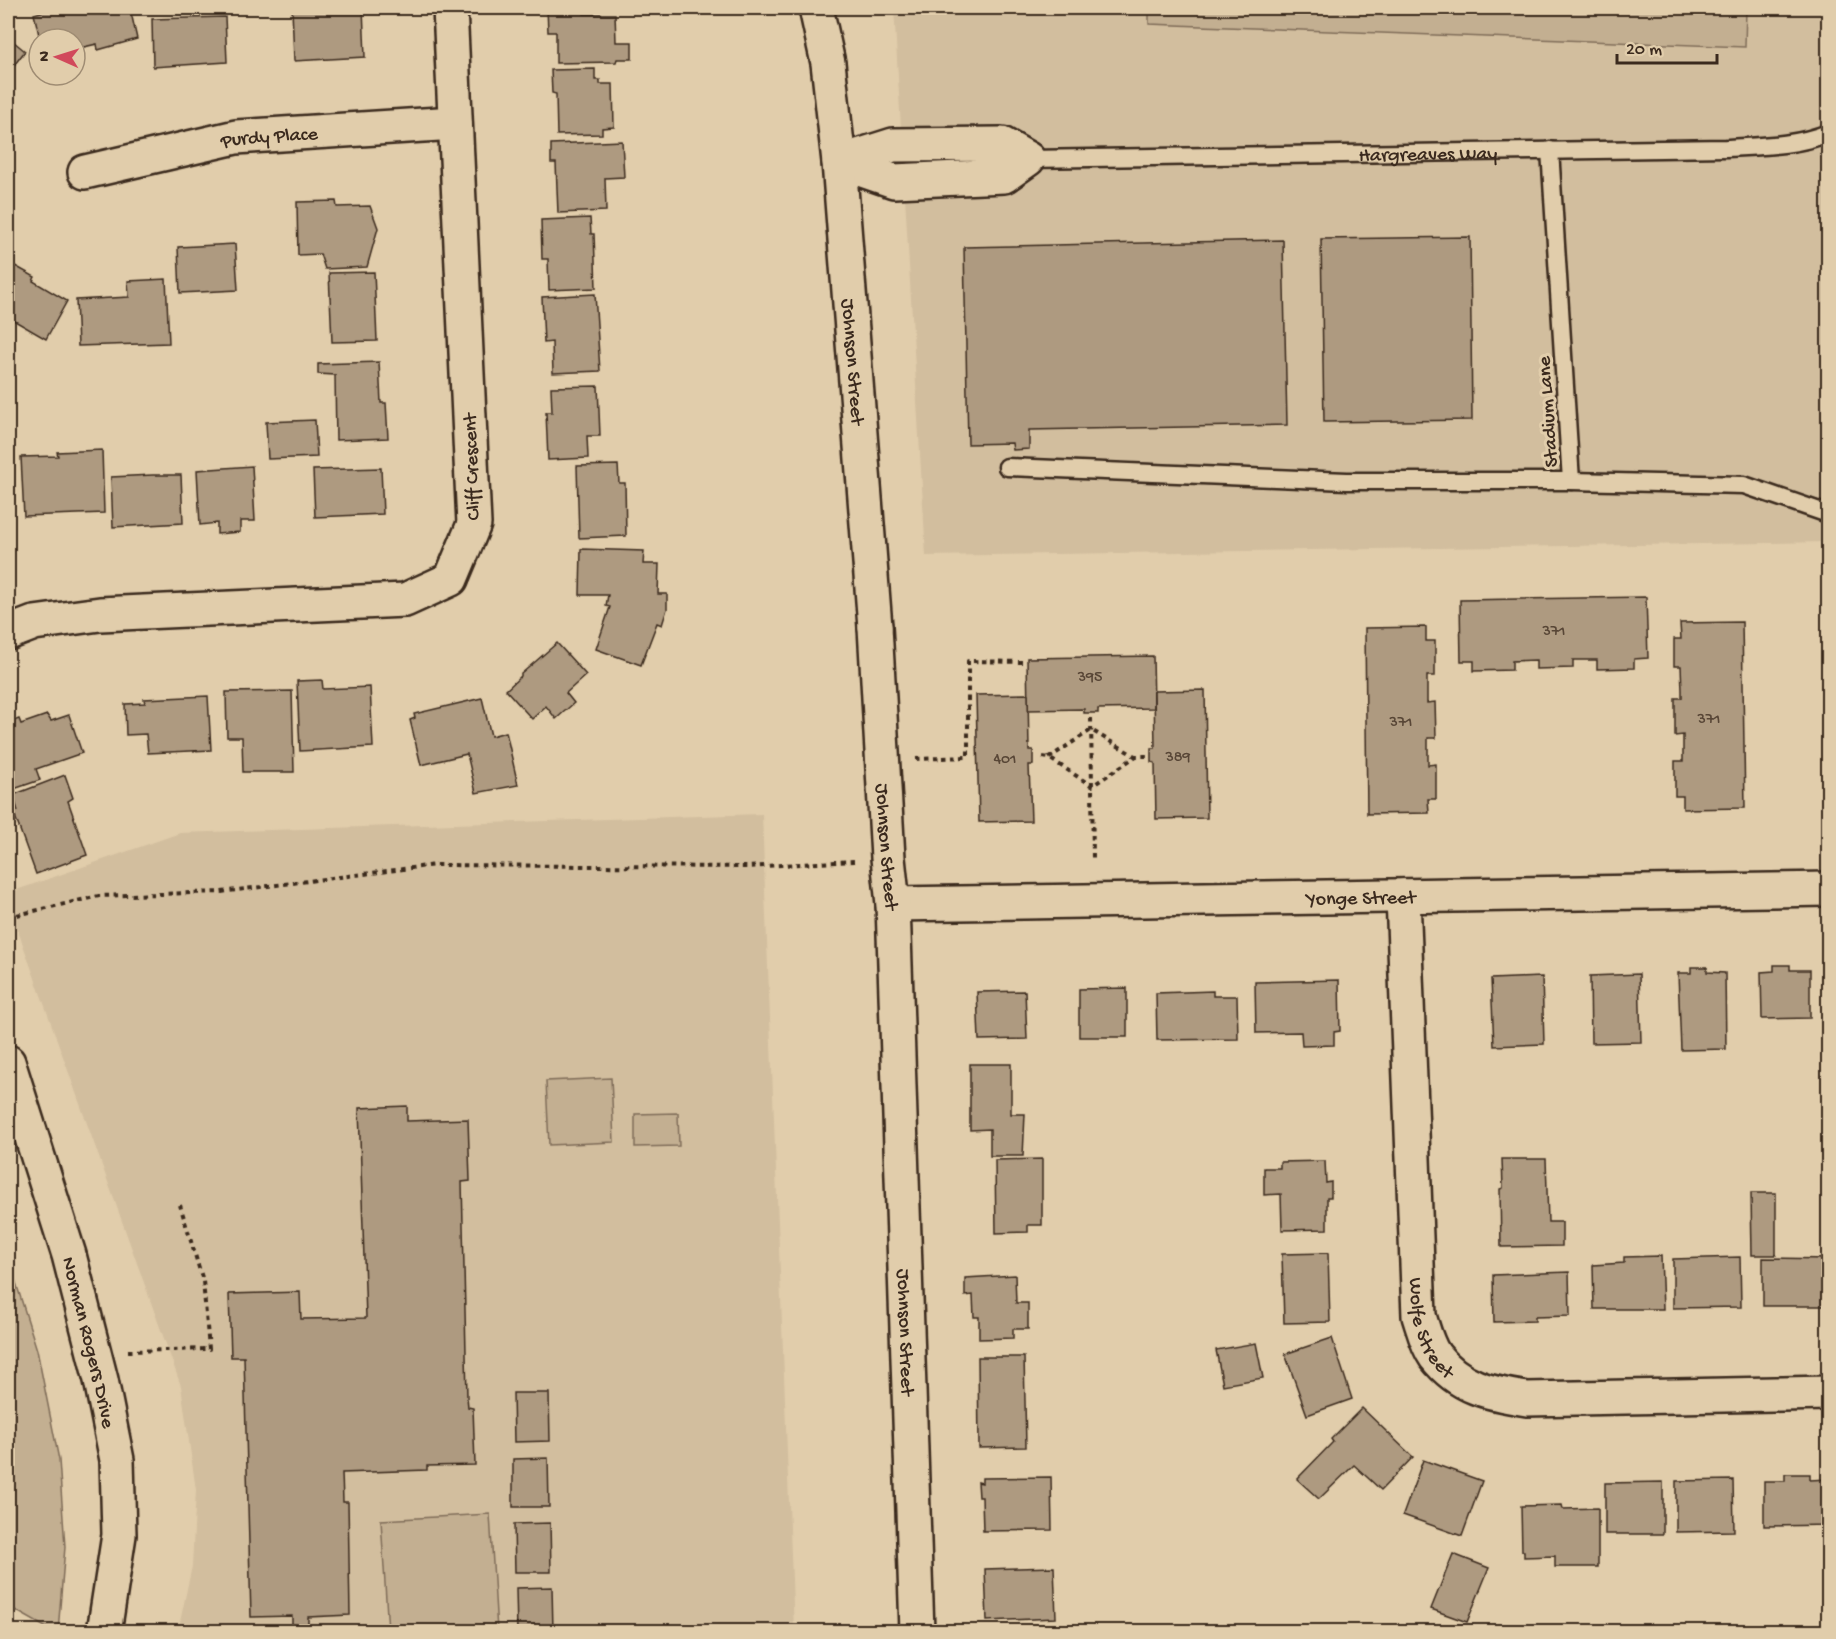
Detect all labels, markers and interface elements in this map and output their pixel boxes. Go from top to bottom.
north arrow [27,27,87,87]
scale bar [1617,27,1718,65]
text: 20 m [1626,40,1662,61]
text: N [36,50,55,62]
street label: Purdy Place [218,124,319,155]
street label: Hargreaves Way [1358,144,1498,169]
street label: Johnson Street [835,298,867,428]
street label: Stadium Lane [1534,355,1565,468]
street label: Cliff Crescent [460,411,487,521]
house number: 371 [1541,623,1566,642]
house number: 395 [1077,669,1102,688]
house number: 371 [1696,711,1721,730]
house number: 371 [1388,714,1413,733]
house number: 389 [1164,749,1191,768]
house number: 401 [993,751,1017,770]
street label: Johnson Street [869,783,901,912]
street label: Yonge Street [1304,888,1418,912]
street label: Norman Rogers Drive [55,1255,118,1431]
street label: Johnson Street [890,1269,917,1398]
street label: Wolfe Street [1403,1277,1459,1386]

